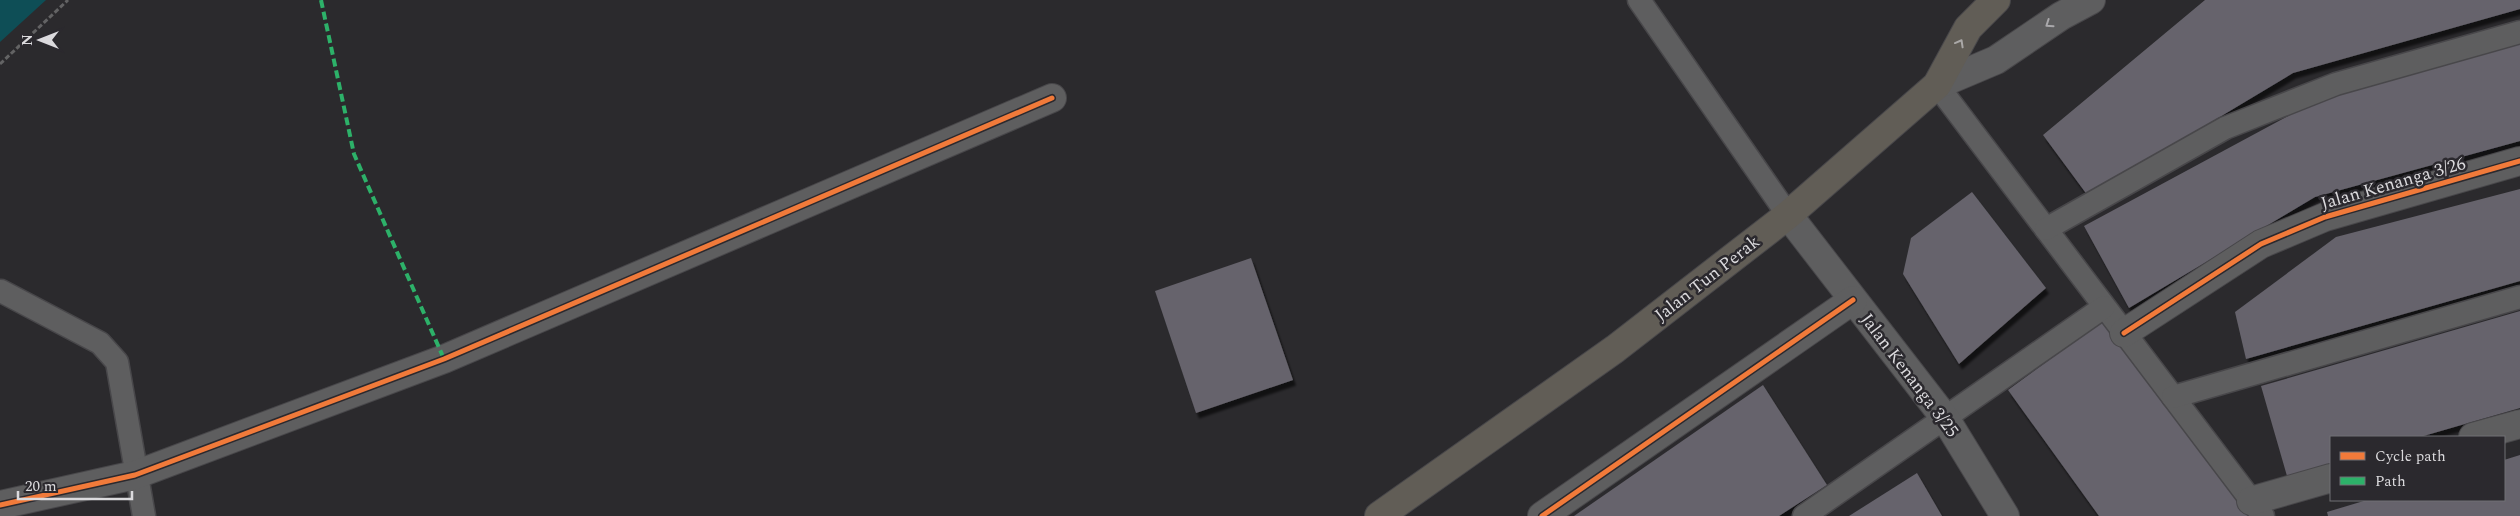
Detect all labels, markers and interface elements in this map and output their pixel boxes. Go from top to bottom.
north arrow [15,15,65,65]
one-way arrow [2045,18,2054,27]
text: N [17,34,38,46]
one-way arrow [1954,39,1964,48]
street label: Jalan Kenanga 3/26 [2318,150,2469,217]
street label: Jalan Tun Perak [1649,229,1766,328]
street label: Jalan Kenanga 3/25 [1854,307,1965,443]
legend [2330,436,2505,501]
text: Cycle path [2375,445,2446,468]
scale bar [18,468,131,500]
text: Path [2375,470,2406,493]
text: 20 m [25,475,57,498]

